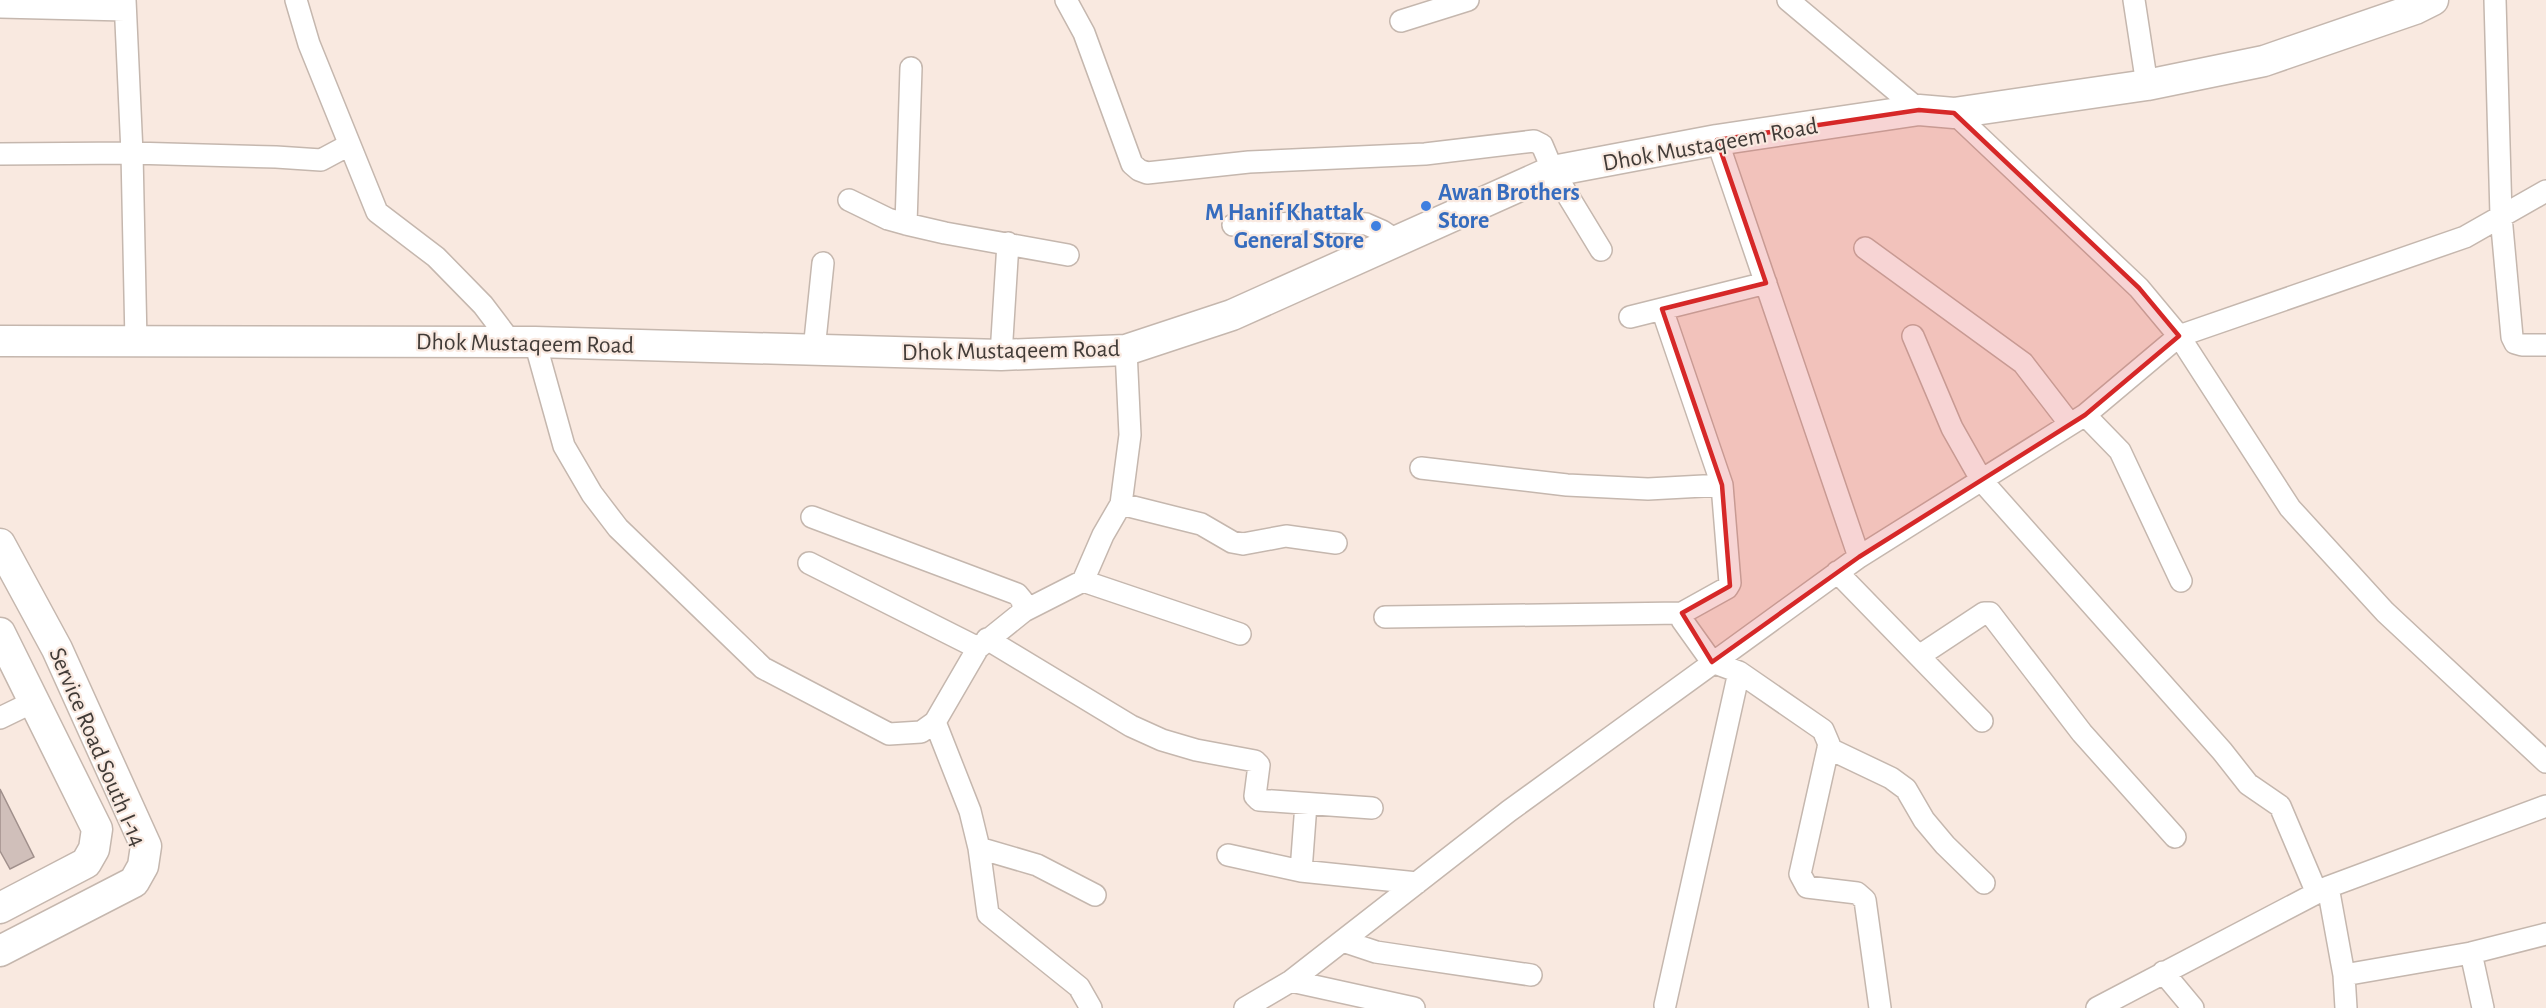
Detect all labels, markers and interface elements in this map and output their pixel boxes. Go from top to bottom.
street label: Dhok Mustaqeem Road [1601,114,1820,176]
place label: Awan Brothers Store [1438,181,1580,233]
marker: Awan Brothers Store [1419,199,1433,213]
place label: M Hanif Khattak General Store [1205,201,1364,253]
marker: M Hanif Khattak General Store [1369,219,1383,233]
street label: Dhok Mustaqeem Road [416,330,634,358]
street label: Dhok Mustaqeem Road [902,337,1120,365]
street label: Service Road South I-14 [44,644,150,850]

